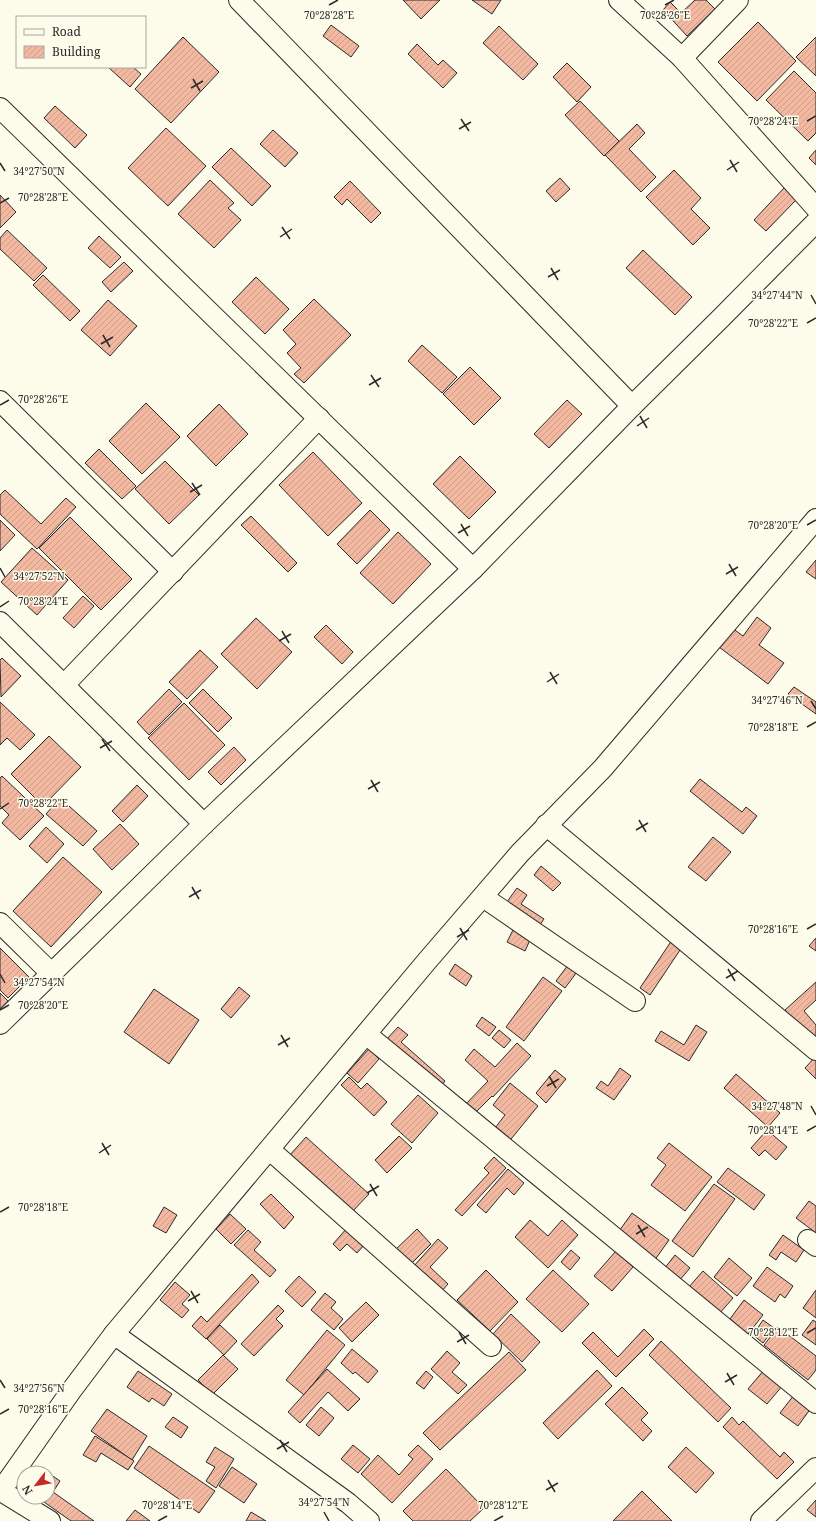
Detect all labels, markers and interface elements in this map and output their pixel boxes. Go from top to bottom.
text: 70°28'28"E [304,8,354,22]
text: 70°28'26"E [640,8,690,22]
legend [16,16,146,68]
text: Road [52,23,82,40]
text: Building [52,43,101,60]
text: 70°28'24"E [748,114,798,128]
text: 34°27'50"N [13,164,65,178]
text: 70°28'28"E [18,190,68,204]
text: 34°27'44"N [751,288,803,302]
text: 70°28'22"E [748,316,798,330]
text: 70°28'26"E [18,392,68,406]
text: 70°28'20"E [748,518,798,532]
text: 34°27'52"N [13,569,65,583]
text: 70°28'24"E [18,594,68,608]
text: 34°27'46"N [751,693,803,707]
text: 70°28'18"E [748,720,798,734]
text: 70°28'22"E [18,796,68,810]
text: 70°28'16"E [748,922,798,936]
text: 34°27'54"N [13,975,65,989]
text: 70°28'20"E [18,998,68,1012]
text: 34°27'48"N [751,1099,803,1113]
text: 70°28'14"E [748,1123,798,1137]
text: 70°28'18"E [18,1200,68,1214]
text: 70°28'12"E [748,1325,798,1339]
text: 34°27'56"N [13,1381,65,1395]
text: 70°28'16"E [18,1402,68,1416]
north arrow [16,1465,56,1505]
text: N [18,1483,36,1498]
text: 34°27'54"N [298,1495,350,1509]
text: 70°28'14"E [142,1498,192,1512]
text: 70°28'12"E [478,1498,528,1512]

